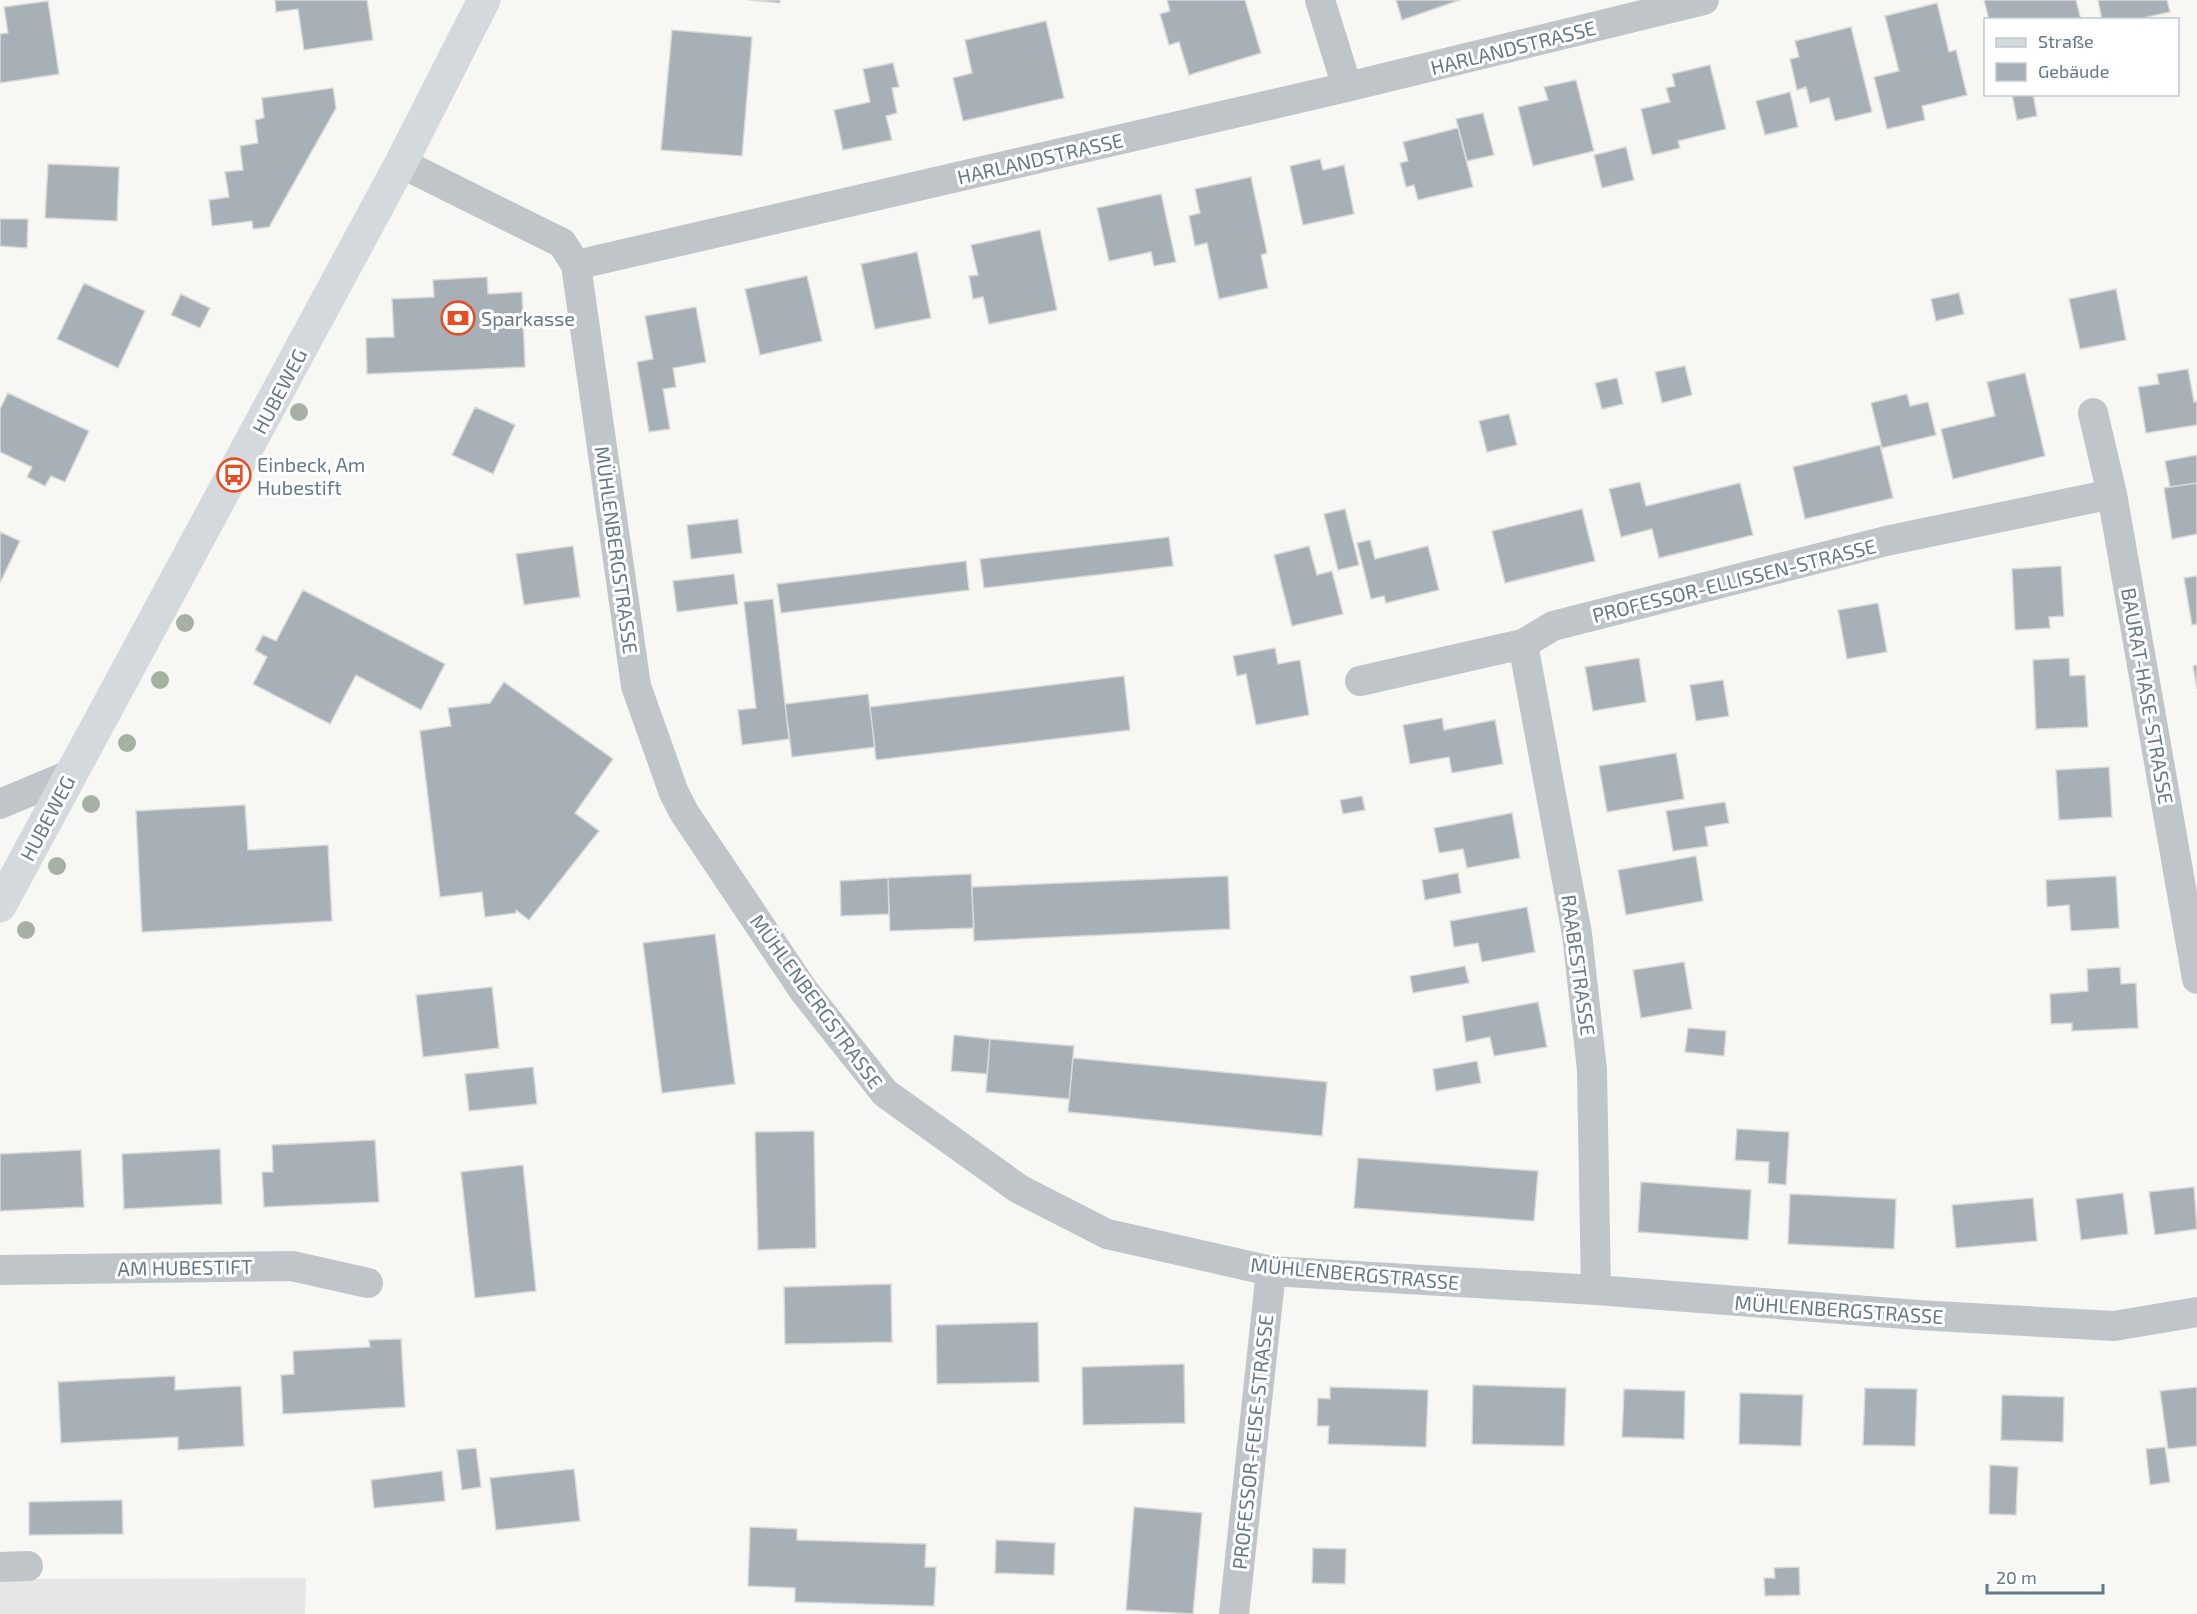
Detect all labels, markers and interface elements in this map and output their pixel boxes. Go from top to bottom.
street label: HARLANDSTRASSE [1428,15,1598,79]
legend [1984,18,2179,96]
text: Straße [2038,30,2094,52]
text: Gebäude [2038,60,2109,82]
street label: HARLANDSTRASSE [955,127,1125,189]
bank icon: Sparkasse [440,300,476,336]
place label: Sparkasse [481,306,575,330]
street label: HUBEWEG [247,344,311,438]
street label: MÜHLENBERGSTRASSE [591,445,643,655]
place label: Einbeck, Am Hubestift [257,452,365,499]
bus stop icon: Einbeck, Am Hubestift [216,457,252,493]
street label: PROFESSOR-ELLISSEN-STRASSE [1590,533,1878,627]
street label: BAURAT-HASE-STRASSE [2117,586,2179,806]
street label: HUBEWEG [15,771,79,865]
street label: RAABESTRASSE [1557,893,1601,1037]
street label: MÜHLENBERGSTRASSE [746,909,888,1093]
street label: MÜHLENBERGSTRASSE [1250,1252,1460,1294]
street label: AM HUBESTIFT [117,1254,253,1280]
street label: MÜHLENBERGSTRASSE [1734,1290,1944,1328]
street label: PROFESSOR-FEISE-STRASSE [1227,1313,1277,1571]
scale bar [1987,1557,2102,1595]
text: 20 m [1996,1566,2037,1588]

